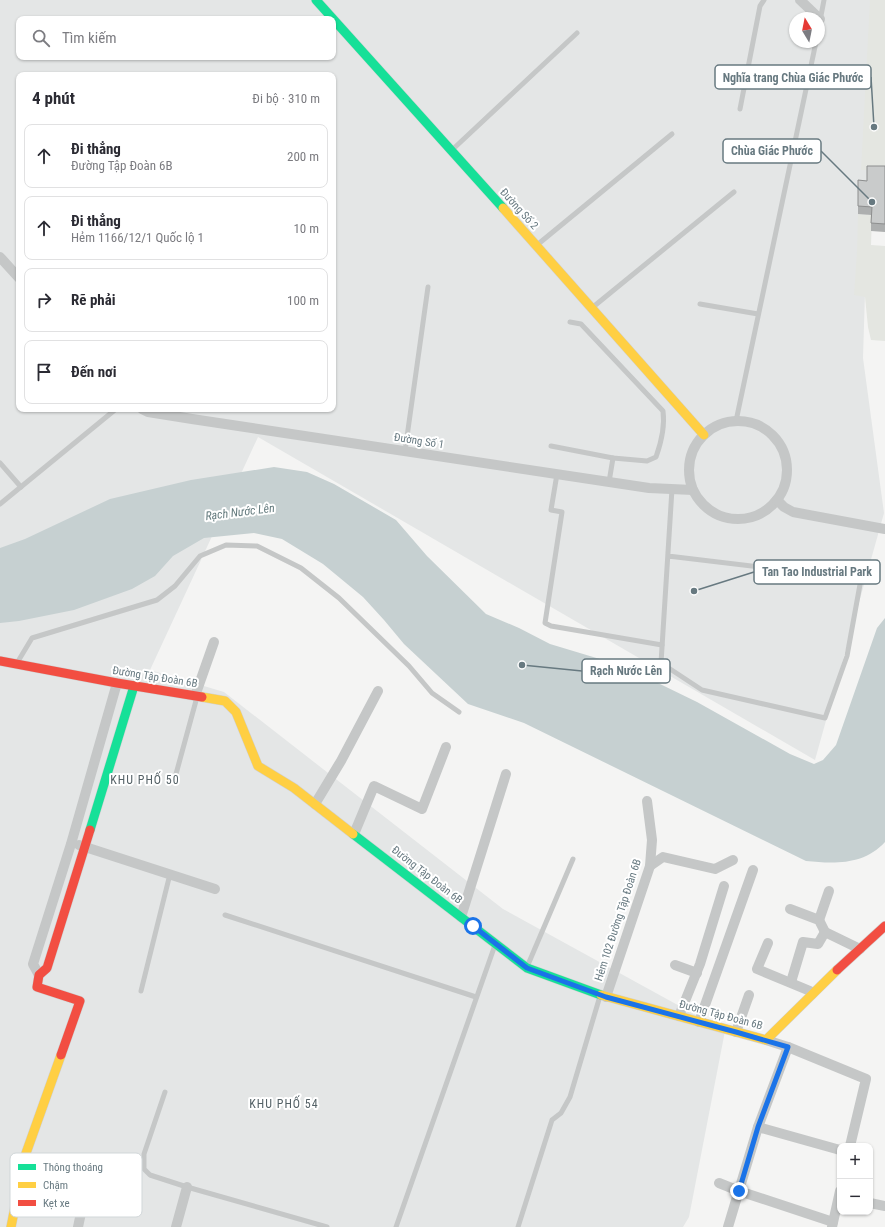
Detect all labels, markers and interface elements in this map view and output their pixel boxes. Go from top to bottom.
north arrow [789,12,825,48]
search box [16,16,336,60]
icon: search [30,27,52,49]
text: Tìm kiếm [62,29,117,47]
callout: Nghĩa trang Chùa Giác Phước [715,65,871,89]
text: Nghĩa trang Chùa Giác Phước [723,71,864,85]
text: 4 phút [32,88,75,108]
text: Đi bộ · 310 m [252,91,320,106]
callout: Chùa Giác Phước [723,139,821,163]
text: Đi thẳng [71,140,121,158]
text: Chùa Giác Phước [731,144,813,158]
icon: ahead [33,145,55,167]
text: 200 m [287,149,319,164]
text: Đường Tập Đoàn 6B [71,158,173,173]
street label: Đường Số 2 [497,186,541,232]
text: Đi thẳng [71,212,121,230]
icon: ahead [33,217,55,239]
text: 10 m [293,221,319,236]
text: Hẻm 1166/12/1 Quốc lộ 1 [71,230,204,245]
icon: right [33,289,55,311]
text: Rẽ phải [71,291,116,309]
text: 100 m [287,293,319,308]
icon: arrive [33,361,55,383]
text: Đến nơi [71,363,117,381]
street label: Đường Số 1 [393,431,445,451]
water label: Rạch Nước Lên [205,501,276,523]
callout: Tan Tao Industrial Park [754,560,880,584]
text: Tan Tao Industrial Park [762,565,872,579]
callout: Rạch Nước Lên [582,659,670,683]
street label: Đường Tập Đoàn 6B [112,664,198,690]
text: Rạch Nước Lên [590,664,662,678]
district label: KHU PHỐ 50 [110,771,180,787]
street label: Đường Tập Đoàn 6B [389,843,465,907]
street label: Hẻm 102 Đường Tập Đoàn 6B [592,857,644,983]
route start [464,917,482,935]
street label: Đường Tập Đoàn 6B [678,998,764,1032]
district label: KHU PHỐ 54 [249,1095,319,1111]
map controls [837,1143,873,1215]
button: + [837,1143,873,1179]
legend [10,1153,142,1217]
text: Thông thoáng [43,1161,103,1174]
text: Chậm [43,1179,68,1192]
button: − [837,1179,873,1215]
route end [730,1182,748,1200]
text: Kẹt xe [43,1197,70,1210]

